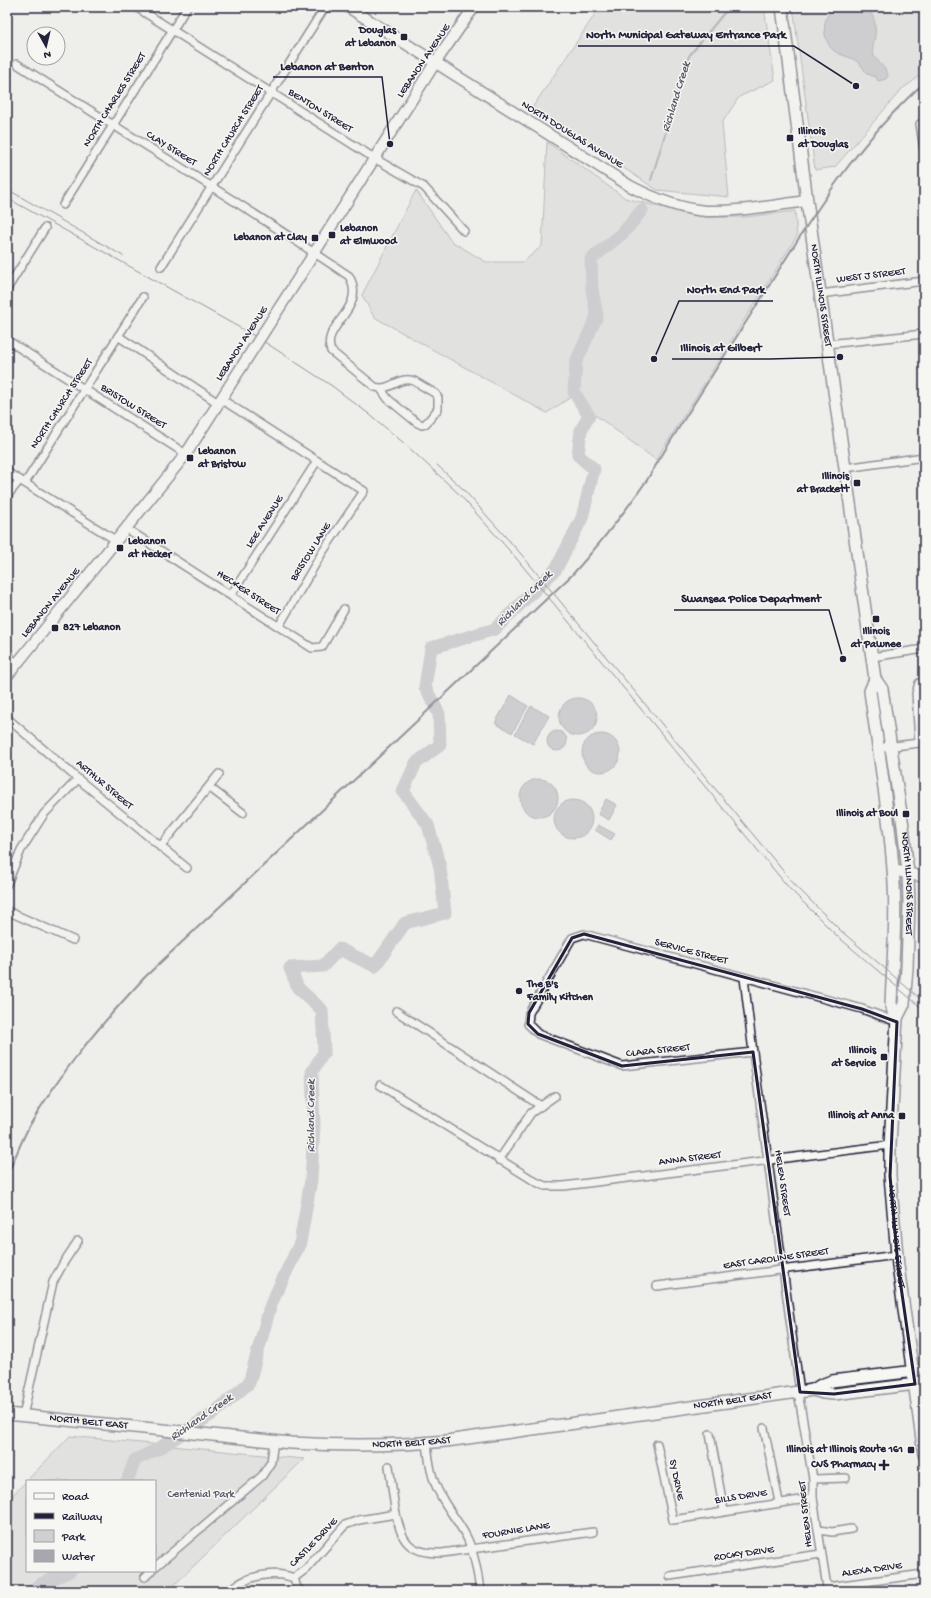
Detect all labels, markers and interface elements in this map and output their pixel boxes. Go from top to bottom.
street label: LEBANON AVENUE [395,21,454,100]
callout: North Municipal Gateway Entrance Park [578,22,794,46]
place label: Douglas at Lebanon [344,25,397,50]
north arrow [26,26,66,66]
text: North Municipal Gateway Entrance Park [586,29,788,43]
marker: Douglas at Lebanon [399,32,409,42]
text: N [43,47,52,60]
street label: NORTH CHARLES STREET [81,50,149,149]
callout: Lebanon at Benton [273,53,382,77]
water label: Richland Creek [660,59,695,134]
text: Lebanon at Benton [280,61,374,75]
street label: NORTH CHURCH STREET [201,83,267,179]
street label: BENTON STREET [285,86,355,136]
street label: NORTH DOUGLAS AVENUE [519,99,626,172]
place label: Illinois at Douglas [797,126,849,152]
street label: CLAY STREET [144,129,199,170]
marker: Illinois at Douglas [785,133,795,143]
place label: Lebanon at Elmwood [339,223,398,248]
marker: Lebanon at Elmwood [327,230,337,240]
place label: Lebanon at Clay [234,231,308,244]
marker: Lebanon at Clay [310,233,320,243]
street label: NORTH ILLINOIS STREET [807,243,834,348]
street label: WEST J STREET [836,266,907,286]
callout: North End Park [679,277,773,301]
text: North End Park [687,284,767,298]
street label: LEBANON AVENUE [213,304,271,384]
callout: Illinois at Gilbert [672,335,770,359]
text: Illinois at Gilbert [680,342,763,356]
street label: NORTH CHURCH STREET [28,356,96,451]
street label: BRISTOW STREET [97,382,169,432]
place label: Lebanon at Bristow [197,446,246,471]
marker: Lebanon at Bristow [185,453,195,463]
place label: Illinois at Brackett [796,471,850,496]
marker: Illinois at Brackett [852,478,862,488]
street label: LEE AVENUE [244,493,287,551]
street label: BRISTOW LANE [288,520,334,584]
place label: Lebanon at Hecker [127,536,172,561]
marker: Lebanon at Hecker [115,543,125,553]
street label: LEBANON AVENUE [19,565,84,640]
water label: Richland Creek [494,567,557,630]
street label: HECKER STREET [214,568,283,618]
callout: Swansea Police Department [674,586,829,610]
text: Swansea Police Department [681,593,822,607]
marker: Illinois at Pawnee [871,614,881,624]
place label: 827 Lebanon [63,622,121,634]
marker: 827 Lebanon [50,623,60,633]
place label: Illinois at Pawnee [850,626,903,651]
street label: ARTHUR STREET [73,758,135,813]
place label: Illinois at Boul [836,807,899,820]
marker: Illinois at Boul [901,809,911,819]
street label: NORTH ILLINOIS STREET [898,831,915,936]
street label: SERVICE STREET [653,937,729,968]
place label: The B's Family Kitchen [526,979,594,1004]
marker: The B's Family Kitchen [514,986,524,996]
street label: CLARA STREET [625,1042,691,1060]
place label: Illinois at Service [830,1045,877,1070]
marker: Illinois at Service [879,1052,889,1062]
water label: Richland Creek [305,1078,319,1152]
place label: Illinois at Anna [828,1109,895,1122]
marker: Illinois at Anna [897,1111,907,1121]
street label: ANNA STREET [658,1149,723,1169]
street label: HELEN STREET [771,1149,793,1218]
street label: NORTH ILLINOIS STREET [885,1185,907,1289]
street label: EAST CAROLINE STREET [722,1246,830,1272]
water label: Richland Creek [168,1390,237,1445]
street label: NORTH BELT EAST [693,1390,773,1413]
street label: NORTH BELT EAST [49,1412,129,1432]
street label: NORTH BELT EAST [372,1434,452,1451]
place label: Illinois at Illinois Route 161 [786,1443,903,1456]
marker: Illinois at Illinois Route 161 [906,1445,916,1455]
street label: SY DRIVE [666,1459,686,1503]
place label: CVS Pharmacy [810,1459,877,1471]
marker: CVS Pharmacy [879,1460,889,1470]
street label: HELEN STREET [796,1479,815,1548]
legend [26,1480,156,1572]
street label: BILLS DRIVE [713,1487,769,1507]
park label: Centenial Park [168,1489,235,1501]
text: Road [62,1491,89,1505]
text: Railway [62,1511,102,1525]
street label: CASTLE DRIVE [288,1515,341,1570]
street label: FOURNIE LANE [480,1520,552,1542]
text: Park [61,1531,87,1545]
street label: ROCKY DRIVE [713,1544,776,1564]
text: Water [62,1551,96,1565]
street label: ALEXA DRIVE [841,1560,904,1580]

